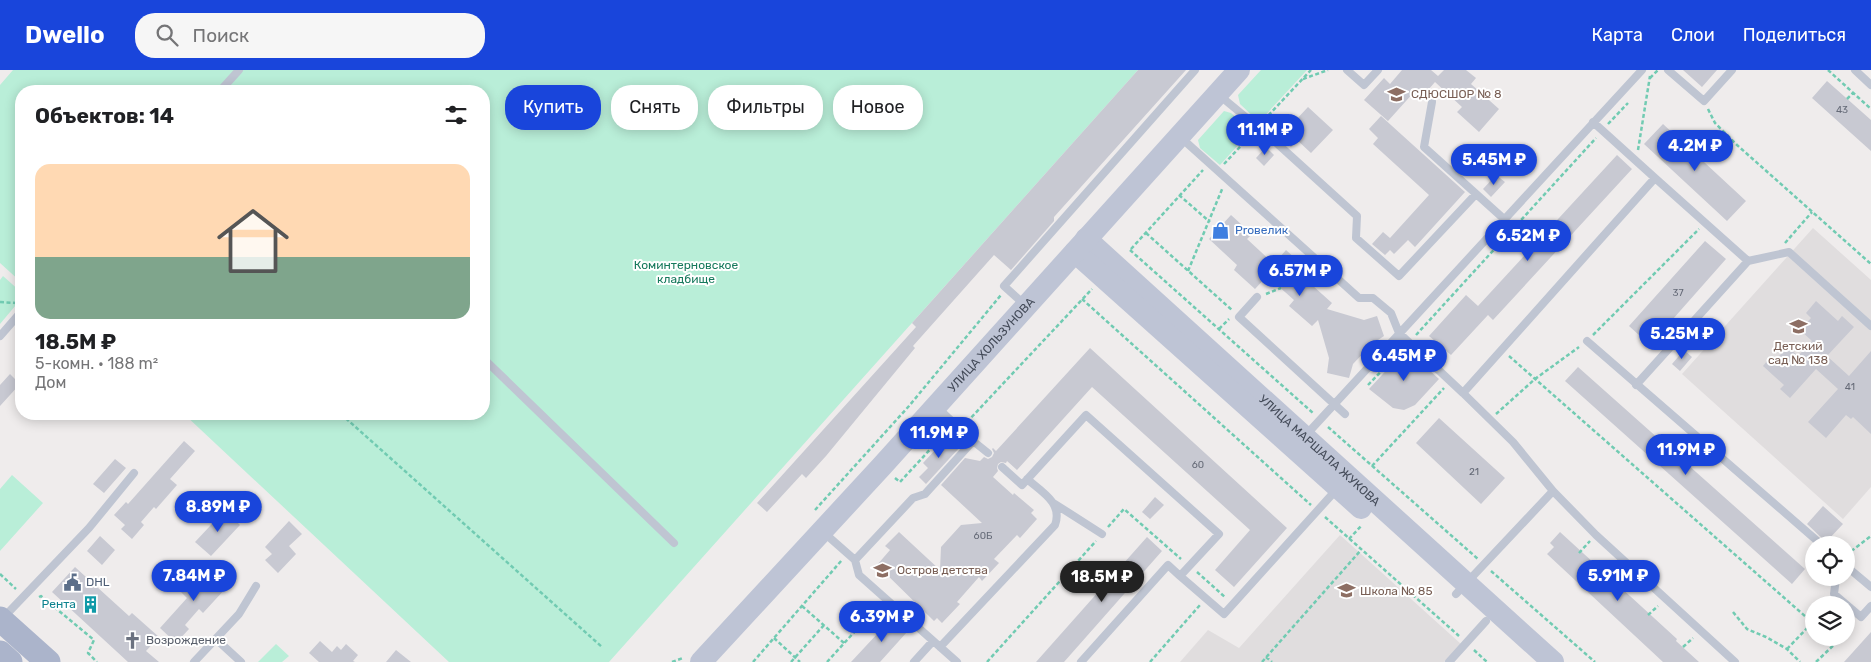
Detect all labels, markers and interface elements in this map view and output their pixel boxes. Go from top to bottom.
search box [135,13,485,58]
text: Dwello [25,21,105,49]
icon: search [153,21,181,49]
text: Поиск [193,24,249,47]
text: Карта [1592,24,1643,46]
text: Слои [1671,24,1715,46]
text: Поделиться [1743,24,1846,46]
school or university icon: СДЮСШОР № 8 [1387,84,1407,104]
chip: Купить [505,85,601,130]
chip: Снять [611,85,698,130]
chip: Фильтры [708,85,823,130]
chip: Новое [833,85,923,130]
place label: СДЮСШОР № 8 [1411,87,1502,101]
icon: filters [442,101,470,129]
text: Объектов: 14 [35,103,174,128]
house number: 43 [1836,104,1848,116]
pin: 11.1M ₽ [1219,114,1311,156]
text: 11.1M ₽ [1237,120,1293,139]
pin: 4.2M ₽ [1654,129,1736,172]
text: 4.2M ₽ [1668,136,1722,155]
pin: 5.45M ₽ [1448,144,1540,186]
text: 5.45M ₽ [1462,150,1526,169]
icon: home [208,196,298,286]
shop icon: Proвелик [1211,220,1231,240]
pin: 6.52M ₽ [1482,220,1574,262]
place label: Proвелик [1235,223,1289,237]
text: 6.52M ₽ [1496,226,1560,245]
pin: 6.57M ₽ [1254,254,1346,297]
park label: Коминтерновское кладбище [634,258,738,286]
text: 6.57M ₽ [1269,261,1331,280]
house number: 37 [1672,287,1684,299]
street label: УЛИЦА ХОЛЬЗУНОВА [945,295,1038,395]
school or university icon: Детский сад № 138 [1788,317,1808,337]
pin: 5.25M ₽ [1636,318,1728,360]
text: 5.25M ₽ [1650,324,1714,343]
text: 18.5M ₽ [35,329,116,354]
place label: Детский сад № 138 [1768,339,1828,367]
pin: 6.45M ₽ [1358,340,1450,382]
text: 6.45M ₽ [1372,346,1436,365]
text: 5-комн. · 188 m² [35,354,158,373]
text: Дом [35,373,66,392]
house number: 41 [1845,381,1855,393]
street label: УЛИЦА МАРШАЛА ЖУКОВА [1256,392,1383,509]
pin: 11.9M ₽ [893,416,985,459]
text: 11.9M ₽ [910,423,968,442]
pin: 11.9M ₽ [1640,434,1732,476]
text: 11.9M ₽ [1657,440,1715,459]
house number: 60 [1192,459,1204,471]
house number: 21 [1469,466,1479,478]
pin: 8.89M ₽ [172,490,264,533]
text: 8.89M ₽ [186,497,250,516]
house number: 60Б [974,530,993,542]
map controls [1805,536,1855,646]
button: locate [1805,536,1855,586]
pin: 7.84M ₽ [148,560,240,602]
school or university icon: Остров детства [873,560,893,580]
pin: 18.5M ₽ [1056,560,1148,603]
pin: 5.91M ₽ [1572,560,1664,602]
place label: Остров детства [897,563,988,577]
text: 7.84M ₽ [163,566,225,585]
text: 5.91M ₽ [1588,566,1648,585]
text: 18.5M ₽ [1071,567,1133,586]
public building icon: DHL [62,572,82,592]
place label: DHL [86,575,110,589]
school or university icon: Школа № 85 [1336,581,1356,601]
place label: Школа № 85 [1360,584,1433,598]
building icon: Рента [80,594,100,614]
button: layers [1805,596,1855,646]
place label: Рента [41,597,76,611]
pin: 6.39M ₽ [836,600,928,643]
text: 6.39M ₽ [850,607,914,626]
church icon: Возрождение [122,630,142,650]
place label: Возрождение [146,633,226,647]

